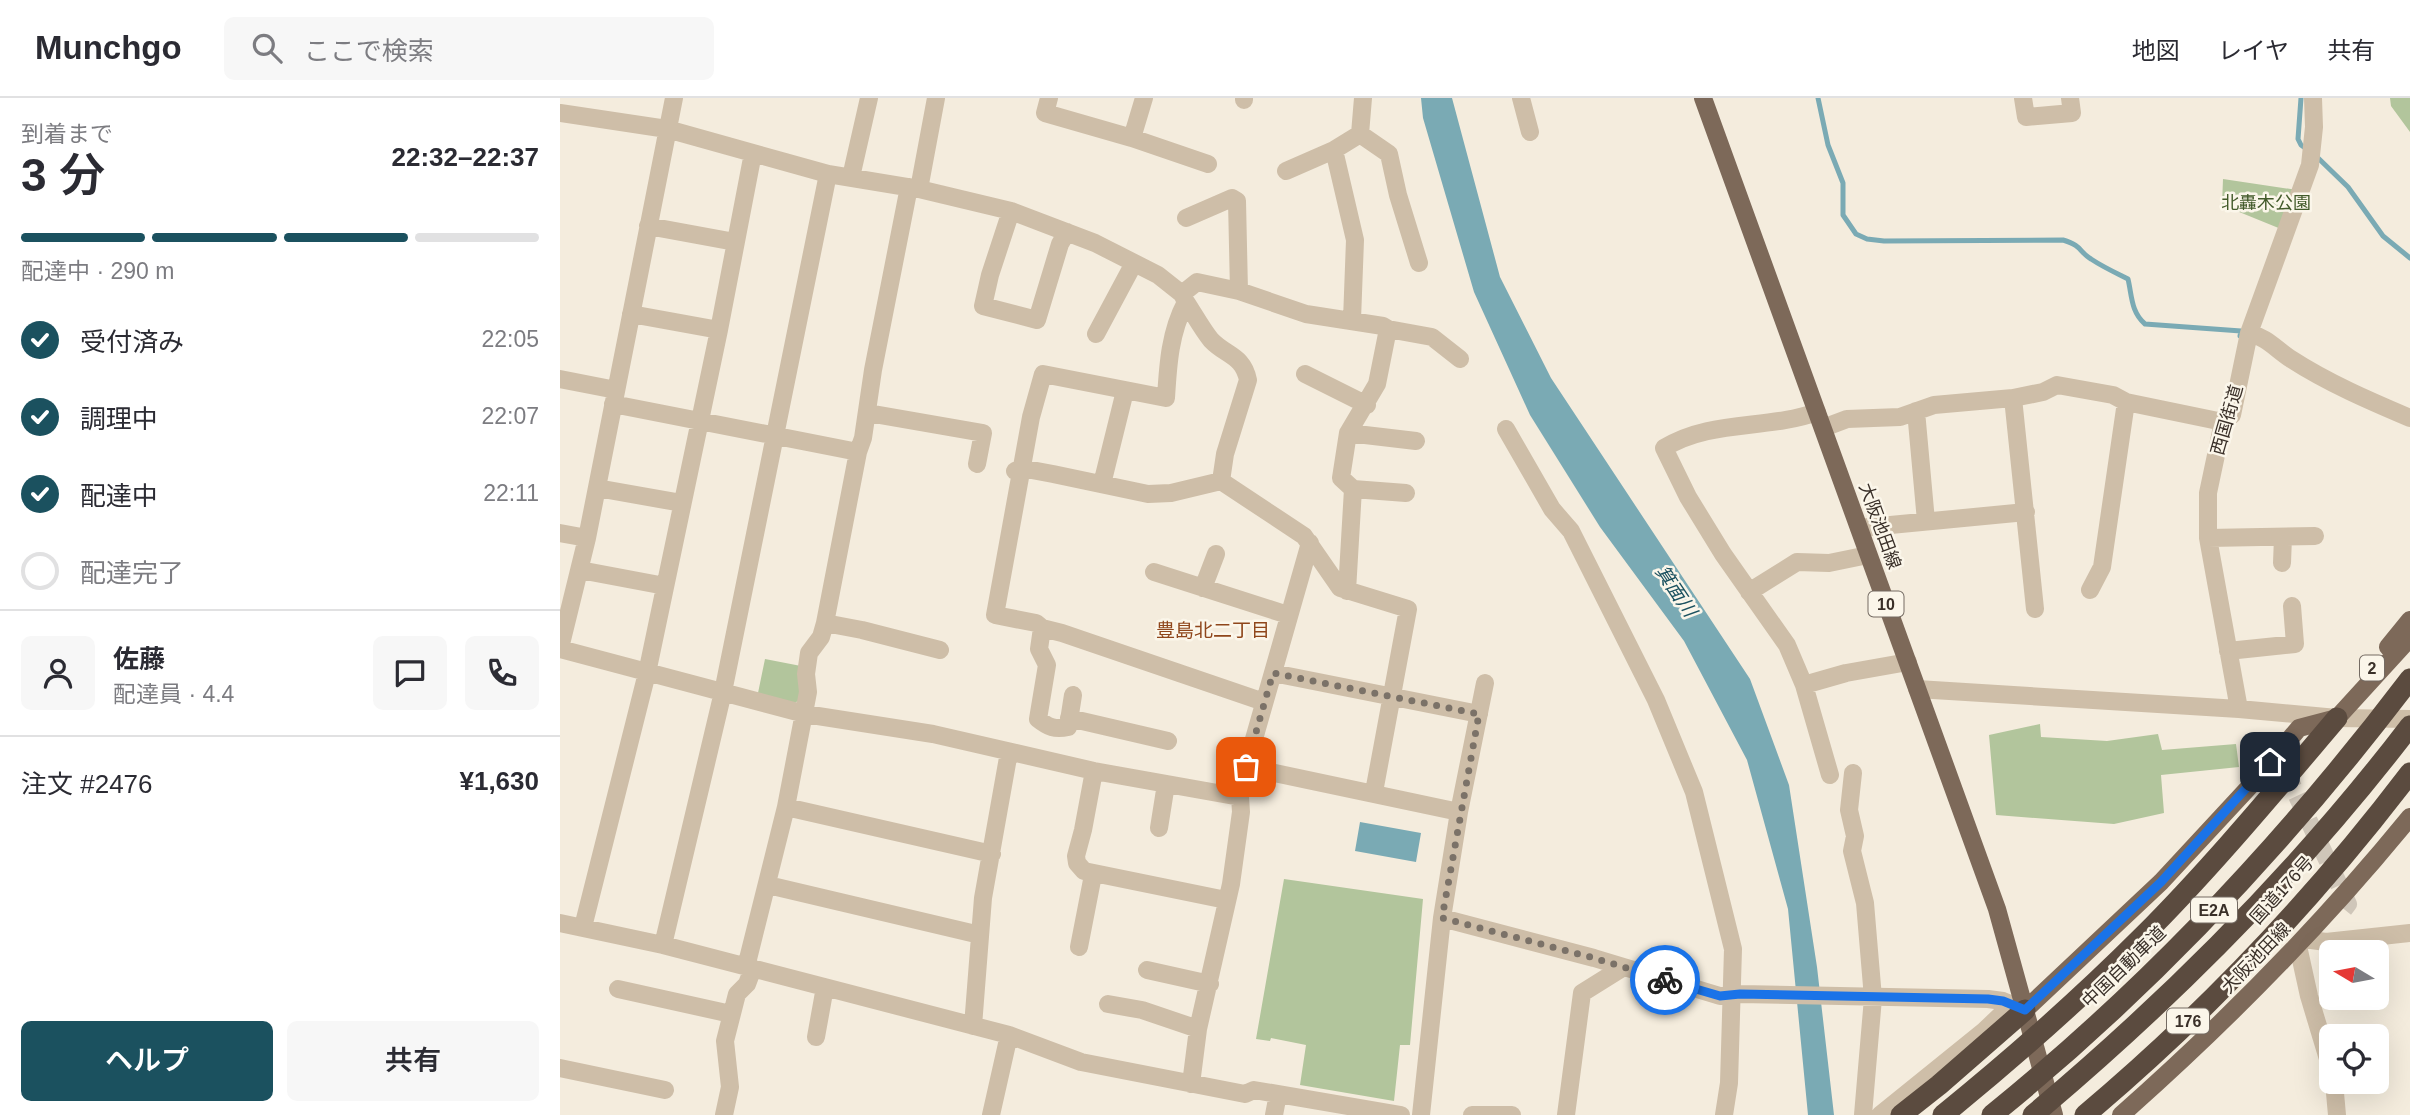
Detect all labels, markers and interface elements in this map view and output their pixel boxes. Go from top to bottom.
search box [224,17,714,80]
text: Munchgo [35,29,182,66]
icon: search [248,29,286,67]
text: ここで検索 [304,36,434,66]
text: 地図 [2132,37,2180,64]
text: レイヤ [2218,37,2289,64]
text: 共有 [2327,37,2375,64]
text: 到着まで [21,121,113,147]
text: 22:32–22:37 [392,142,539,172]
text: 3 分 [21,149,105,201]
park label: 北轟木公園 [2221,193,2311,213]
text: 配達中 · 290 m [21,258,174,284]
icon: check [21,321,59,359]
text: 22:05 [481,326,539,352]
text: 受付済み [80,327,184,357]
street label: 西国街道 [2207,383,2247,457]
icon: check [21,398,59,436]
text: 22:07 [481,403,539,429]
text: 調理中 [80,404,158,434]
icon: check [21,475,59,513]
text: 22:11 [483,480,539,506]
street label: 大阪池田線 [1855,480,1905,572]
text: 配達中 [80,481,158,511]
text: 配達完了 [80,558,184,588]
water label: 箕面川 [1651,561,1702,622]
road number: 10 [1868,592,1904,617]
district label: 豊島北二丁目 [1156,620,1270,641]
button: person [21,636,95,710]
button: chat [373,636,447,710]
button: phone [465,636,539,710]
text: 佐藤 [113,644,165,674]
road number: 2 [2360,656,2384,680]
text: 配達員 · 4.4 [113,681,234,707]
pin [2240,732,2300,792]
pin [1216,737,1276,797]
icon: home [2251,743,2289,781]
icon: bag [1227,748,1265,786]
text: ¥1,630 [459,766,539,796]
text: 注文 #2476 [21,769,153,799]
street label: 国道176号 [2246,852,2318,928]
road number: E2A [2191,898,2237,922]
street label: 大阪池田線 [2218,919,2294,997]
street label: 中国自動車道 [2078,922,2170,1012]
north arrow [2319,940,2389,1010]
map controls [2319,940,2389,1094]
courier [1630,945,1700,1015]
icon: bike [1646,961,1684,999]
road number: 176 [2167,1009,2209,1034]
button: ヘルプ [21,1021,273,1101]
button: 共有 [287,1021,539,1101]
button: locate [2319,1024,2389,1094]

